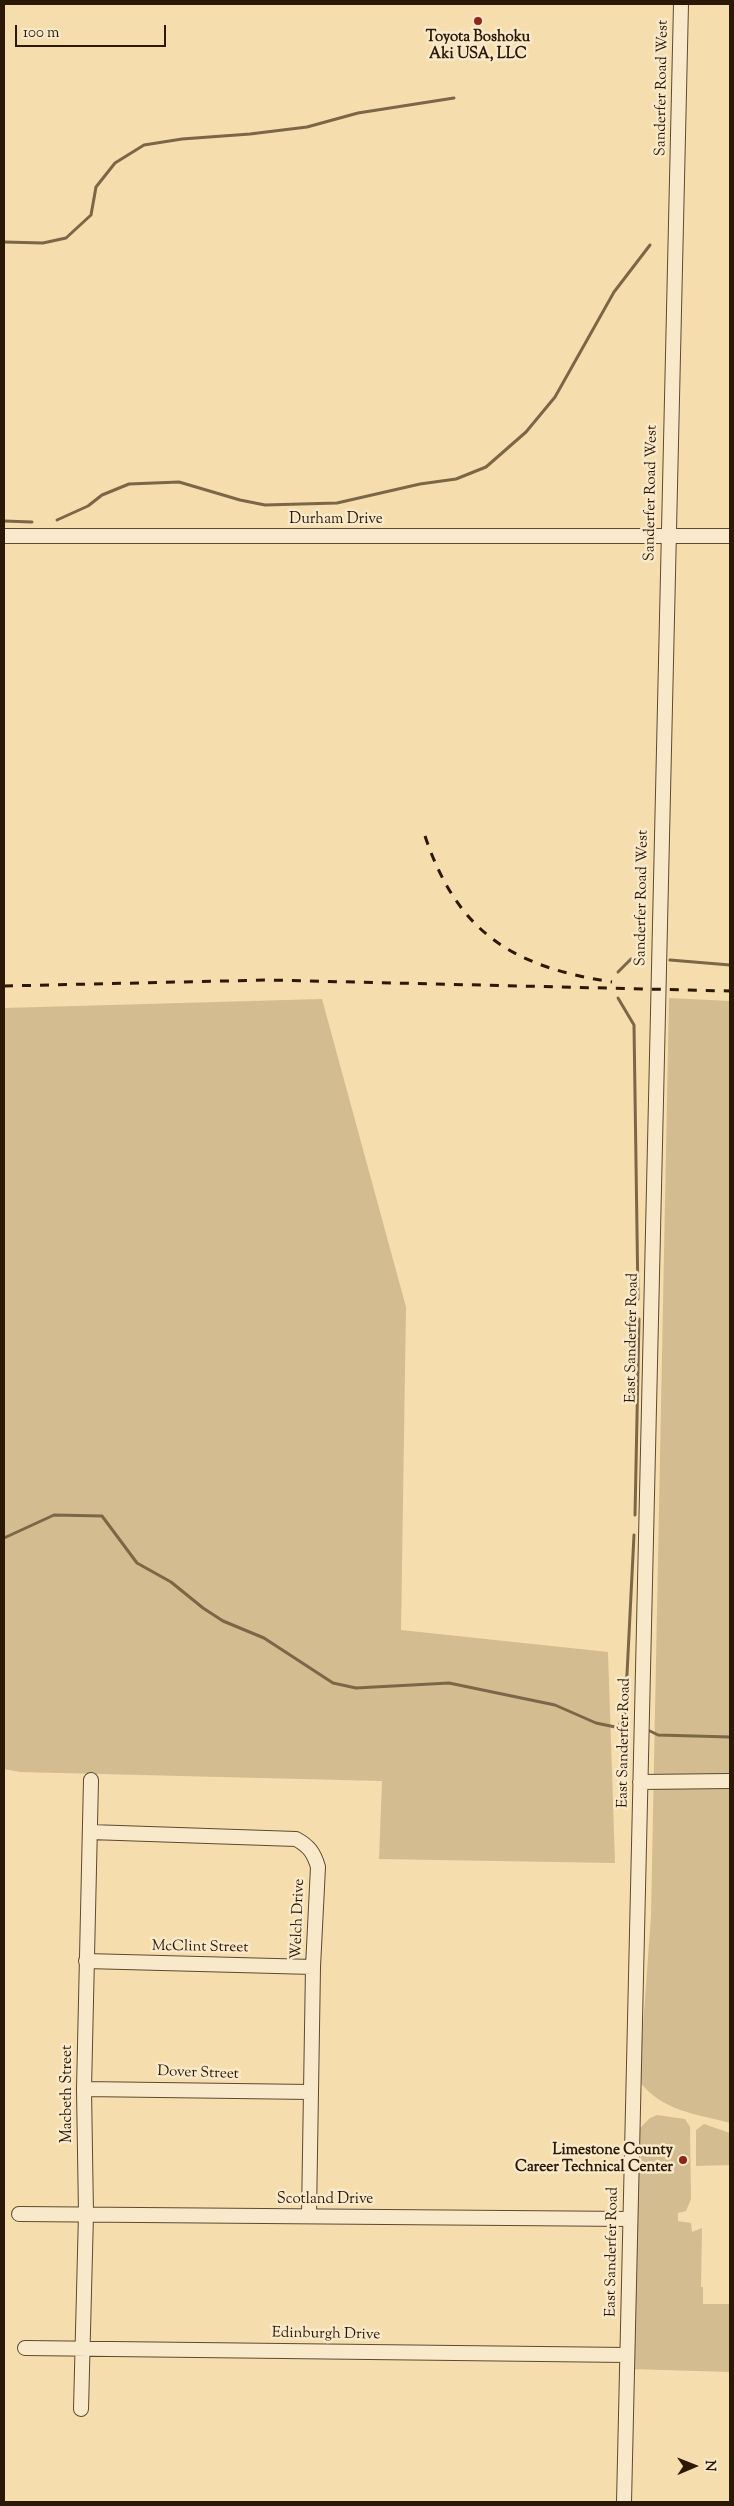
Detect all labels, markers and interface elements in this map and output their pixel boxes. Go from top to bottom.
scale bar [18,15,169,47]
marker: Toyota Boshoku Aki USA, LLC [472,15,484,27]
street label: Sanderfer Road West [653,20,673,156]
text: 100 m [23,23,59,44]
place label: Toyota Boshoku Aki USA, LLC [426,29,530,64]
street label: Sanderfer Road West [642,425,662,561]
street label: Durham Drive [289,511,383,529]
street label: Sanderfer Road West [633,830,653,966]
street label: East Sanderfer Road [623,1273,643,1403]
street label: East Sanderfer Road [615,1678,635,1808]
street label: Welch Drive [289,1878,309,1960]
street label: McClint Street [152,1938,248,1958]
street label: Macbeth Street [59,2045,77,2143]
street label: Dover Street [157,2064,239,2084]
place label: Limestone County Career Technical Center [515,2142,673,2177]
marker: Limestone County Career Technical Center [677,2154,689,2166]
street label: East Sanderfer Road [603,2187,623,2317]
street label: Scotland Drive [277,2191,373,2209]
street label: Edinburgh Drive [272,2325,380,2345]
north arrow [669,2441,719,2491]
text: N [699,2460,719,2472]

